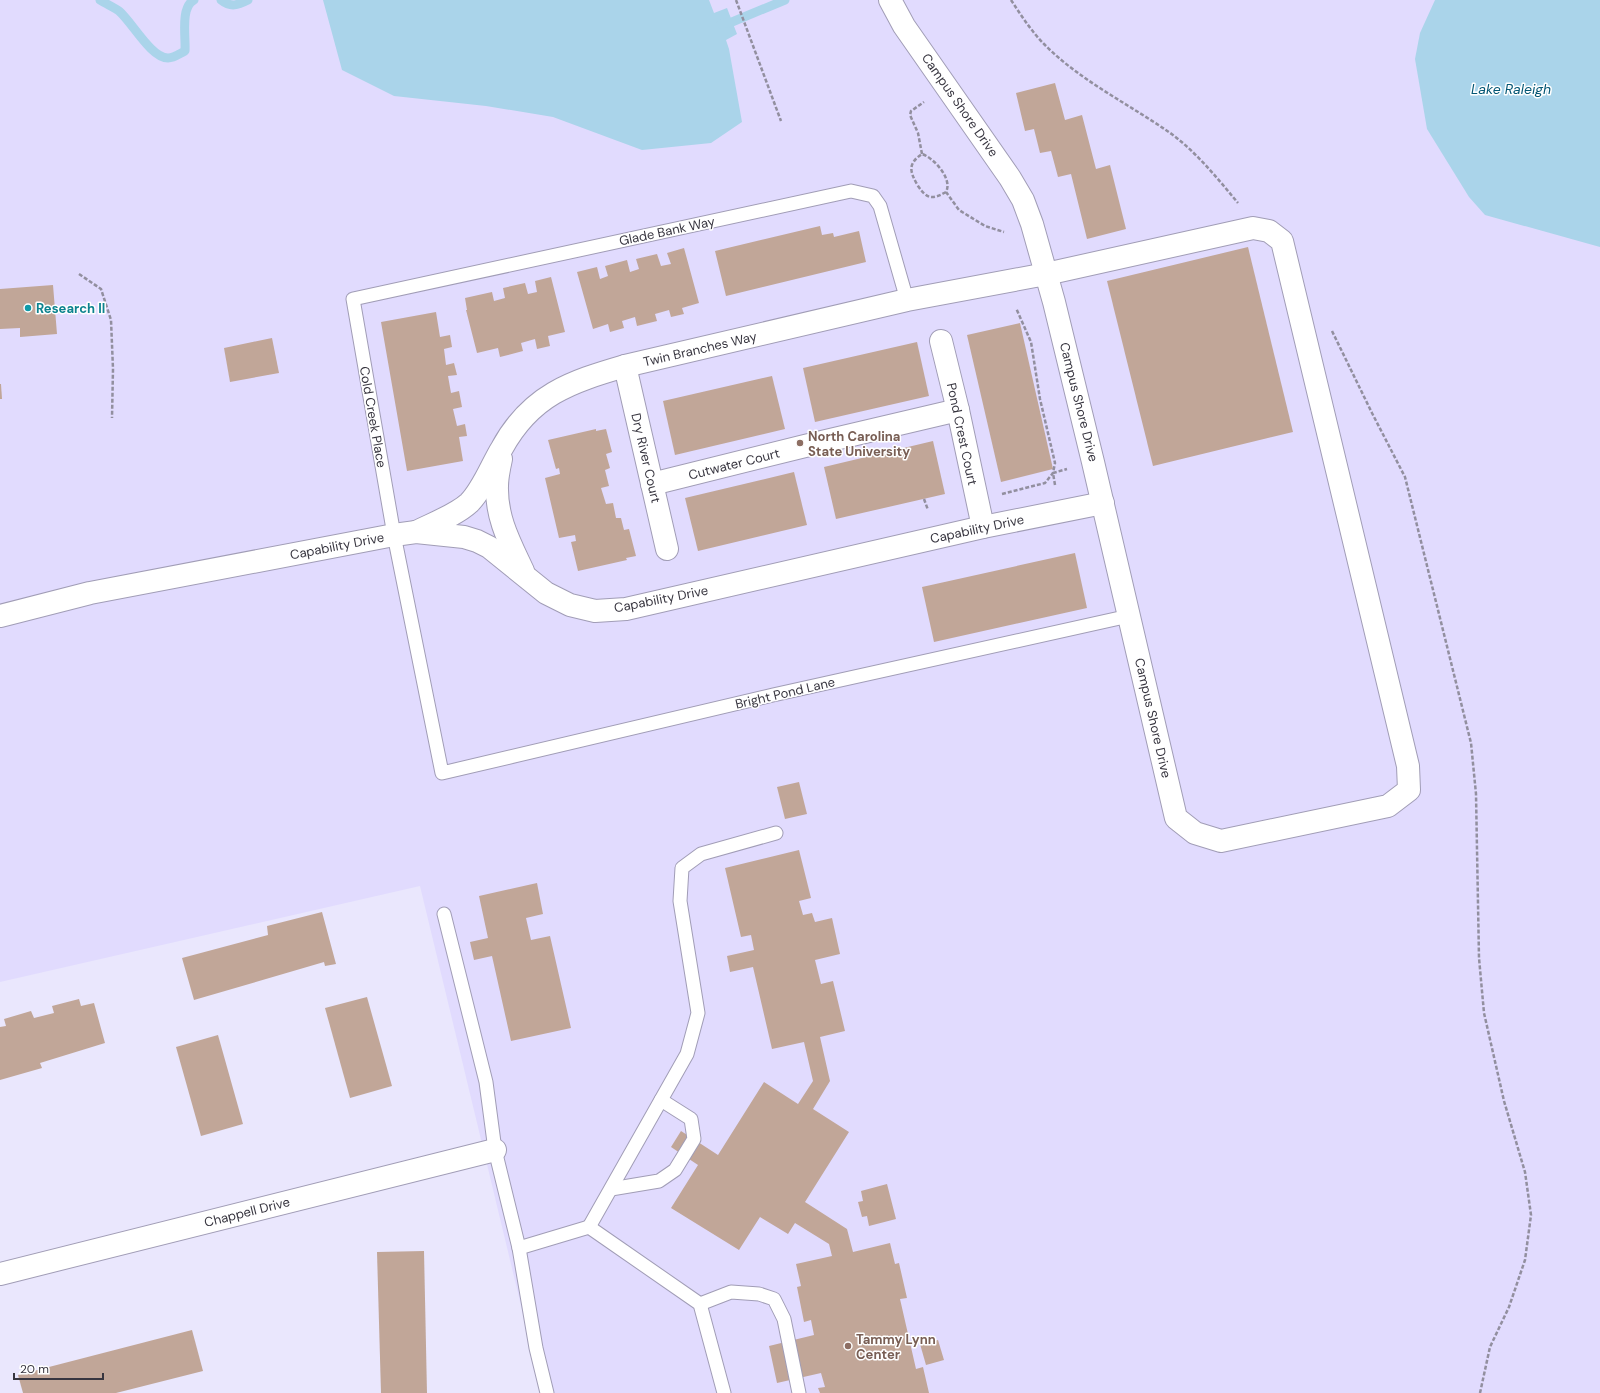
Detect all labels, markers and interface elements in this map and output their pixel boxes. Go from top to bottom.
street label: Campus Shore Drive [918,50,1002,160]
water label: Lake Raleigh [1471,80,1551,98]
street label: Glade Bank Way [618,213,716,249]
place label: Research II [36,300,105,317]
marker: Research II [23,303,33,313]
street label: Twin Branches Way [642,328,758,370]
street label: Campus Shore Drive [1056,341,1102,463]
street label: Cold Creek Place [356,365,390,469]
street label: Pond Crest Court [943,381,981,487]
street label: Dry River Court [627,411,665,505]
place label: North Carolina State University [808,428,910,460]
marker: North Carolina State University [795,438,805,448]
street label: Cutwater Court [687,444,781,484]
street label: Capability Drive [929,511,1025,547]
street label: Capability Drive [289,529,385,563]
street label: Capability Drive [613,582,709,616]
street label: Campus Shore Drive [1131,656,1175,780]
street label: Bright Pond Lane [734,673,836,713]
street label: Chappell Drive [202,1193,292,1231]
place label: Tammy Lynn Center [856,1331,936,1363]
marker: Tammy Lynn Center [843,1341,853,1351]
scale bar [14,1355,103,1381]
text: 20 m [20,1361,49,1377]

